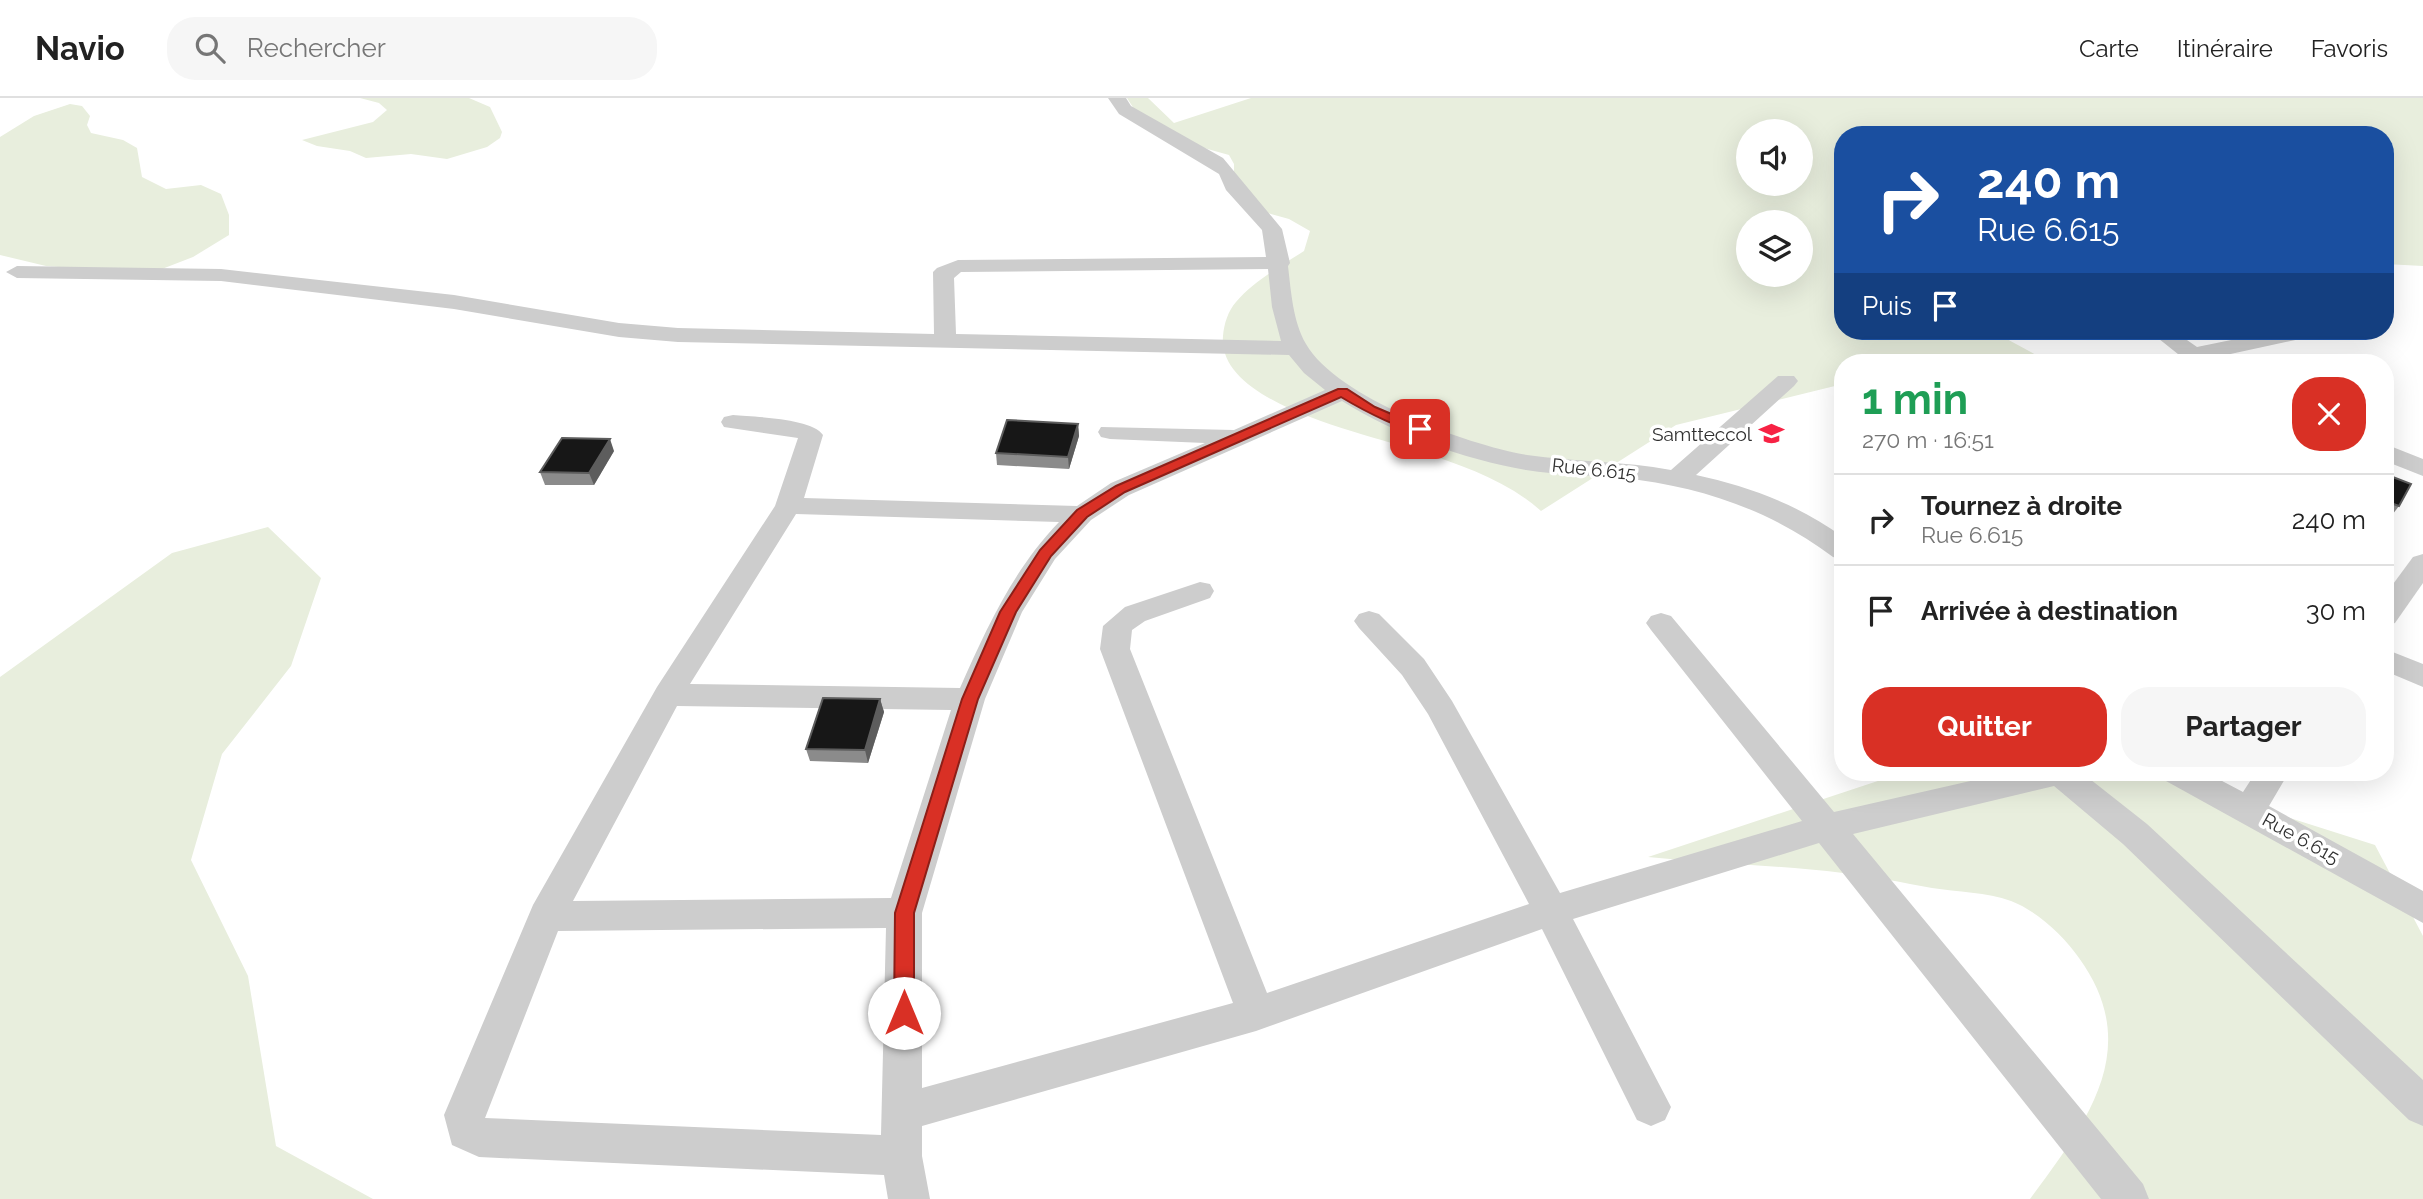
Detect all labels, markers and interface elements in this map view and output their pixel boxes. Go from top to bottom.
search box [167,17,657,80]
text: Navio [35,29,125,68]
icon: search [191,29,229,67]
text: Rechercher [247,33,386,63]
text: Carte [2079,34,2139,63]
text: Itinéraire [2177,34,2273,63]
text: Favoris [2311,34,2388,63]
map controls [1736,119,1813,287]
button: sound [1736,119,1813,196]
text: 240 m [1977,152,2120,209]
icon: right [1862,154,1953,245]
button: layers [1736,210,1813,287]
text: Rue 6.615 [1977,211,2119,248]
icon: arrive [1926,287,1964,325]
text: Puis [1862,291,1912,321]
text: 1 min [1862,375,1968,424]
button: close [2292,377,2366,451]
pin [1390,399,1450,459]
icon: arrive [1401,410,1439,448]
school or university icon: Samtteccol [1758,420,1786,448]
place label: Samtteccol [1652,423,1753,445]
text: 270 m · 16:51 [1862,426,1994,453]
street label: Rue 6.615 [1551,454,1637,484]
text: Tournez à droite [1921,491,2122,521]
icon: right [1862,501,1900,539]
text: 240 m [2292,505,2366,535]
text: Rue 6.615 [1921,521,2023,548]
icon: arrive [1862,592,1900,630]
text: Arrivée à destination [1921,596,2178,626]
text: 30 m [2306,596,2366,626]
button: Quitter [1862,687,2107,767]
button: Partager [2121,687,2366,767]
street label: Rue 6.615 [2259,808,2343,868]
position arrow [867,976,941,1050]

